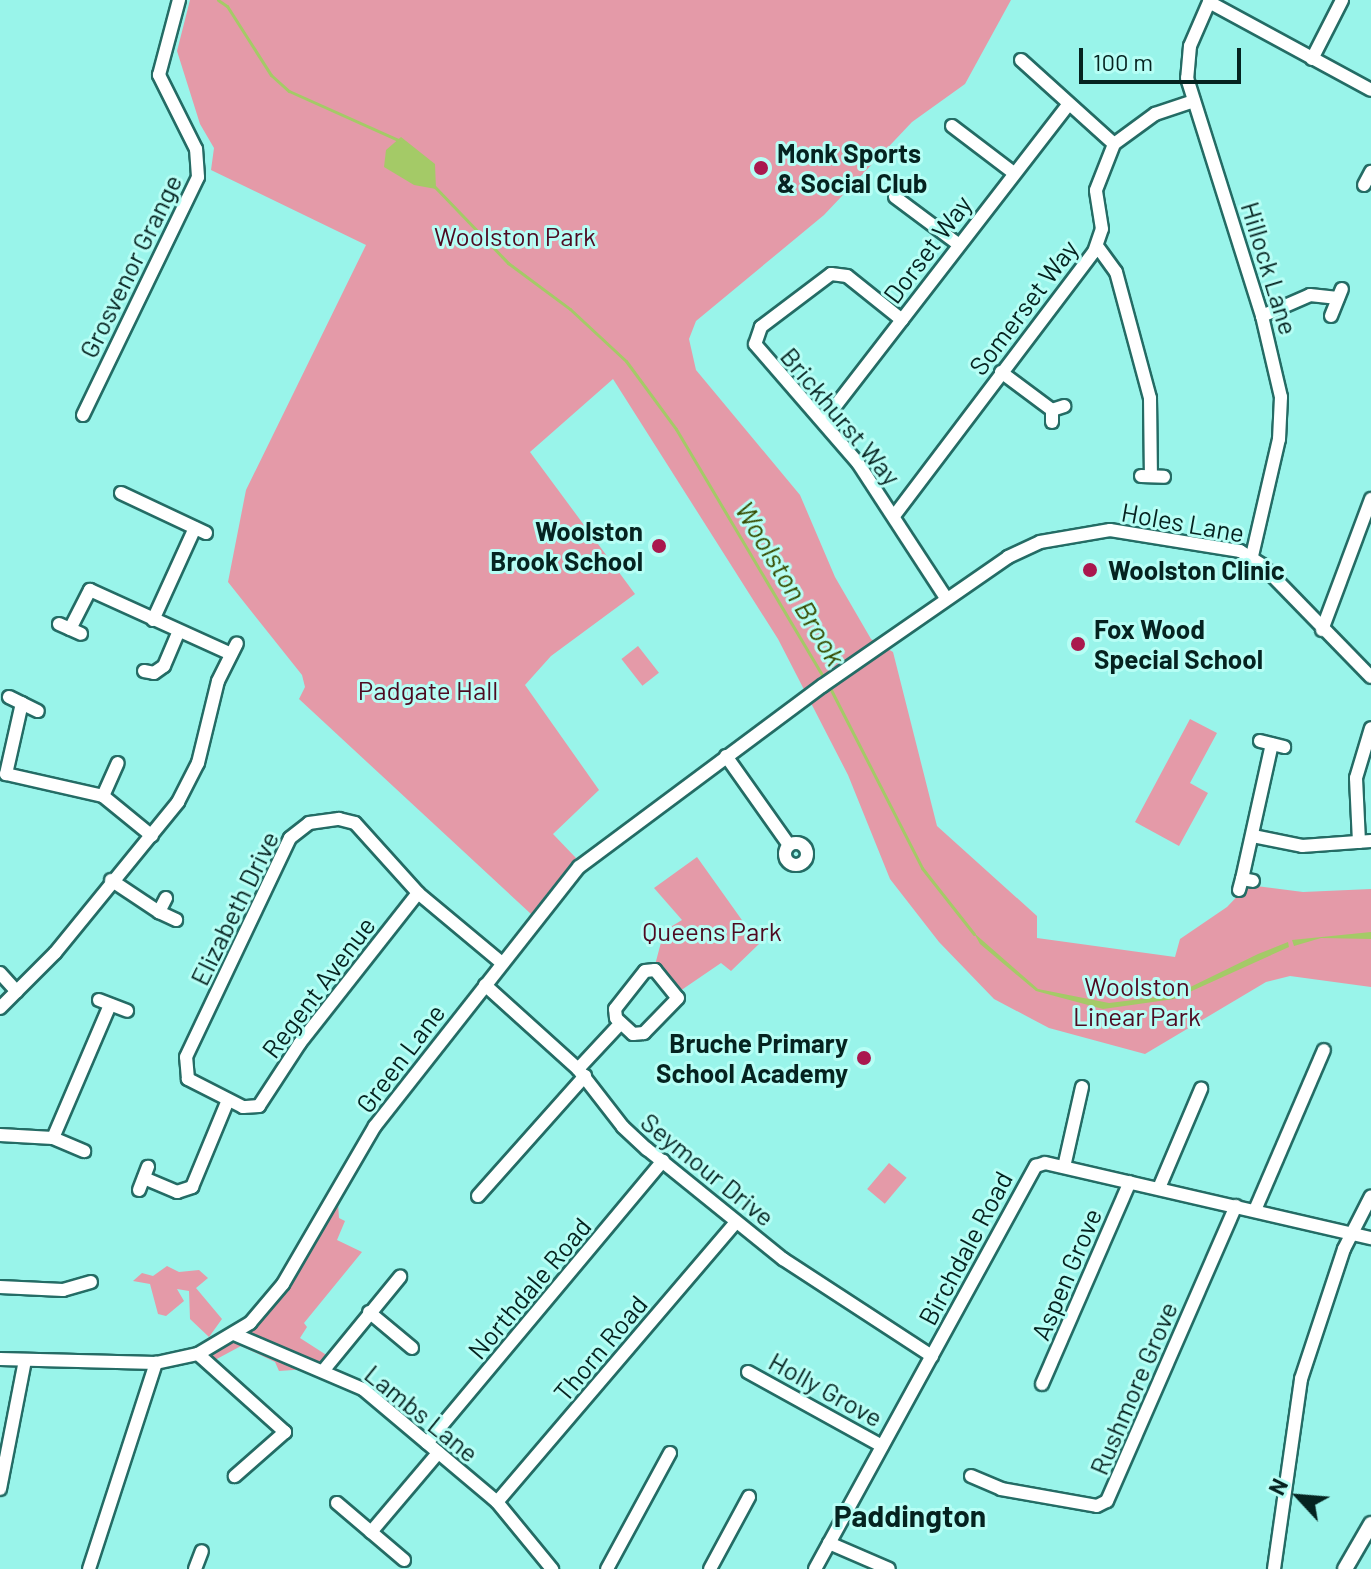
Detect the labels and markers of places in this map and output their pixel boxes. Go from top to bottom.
place label: Monk Sports & Social Club [777,137,927,198]
marker: Monk Sports & Social Club [752,159,770,177]
place label: Woolston Brook School [490,515,643,576]
marker: Woolston Brook School [650,537,668,555]
place label: Woolston Clinic [1108,554,1285,586]
marker: Woolston Clinic [1079,559,1101,581]
place label: Fox Wood Special School [1094,613,1263,674]
marker: Fox Wood Special School [1069,635,1087,653]
place label: Bruche Primary School Academy [656,1027,848,1088]
marker: Bruche Primary School Academy [855,1049,873,1067]

